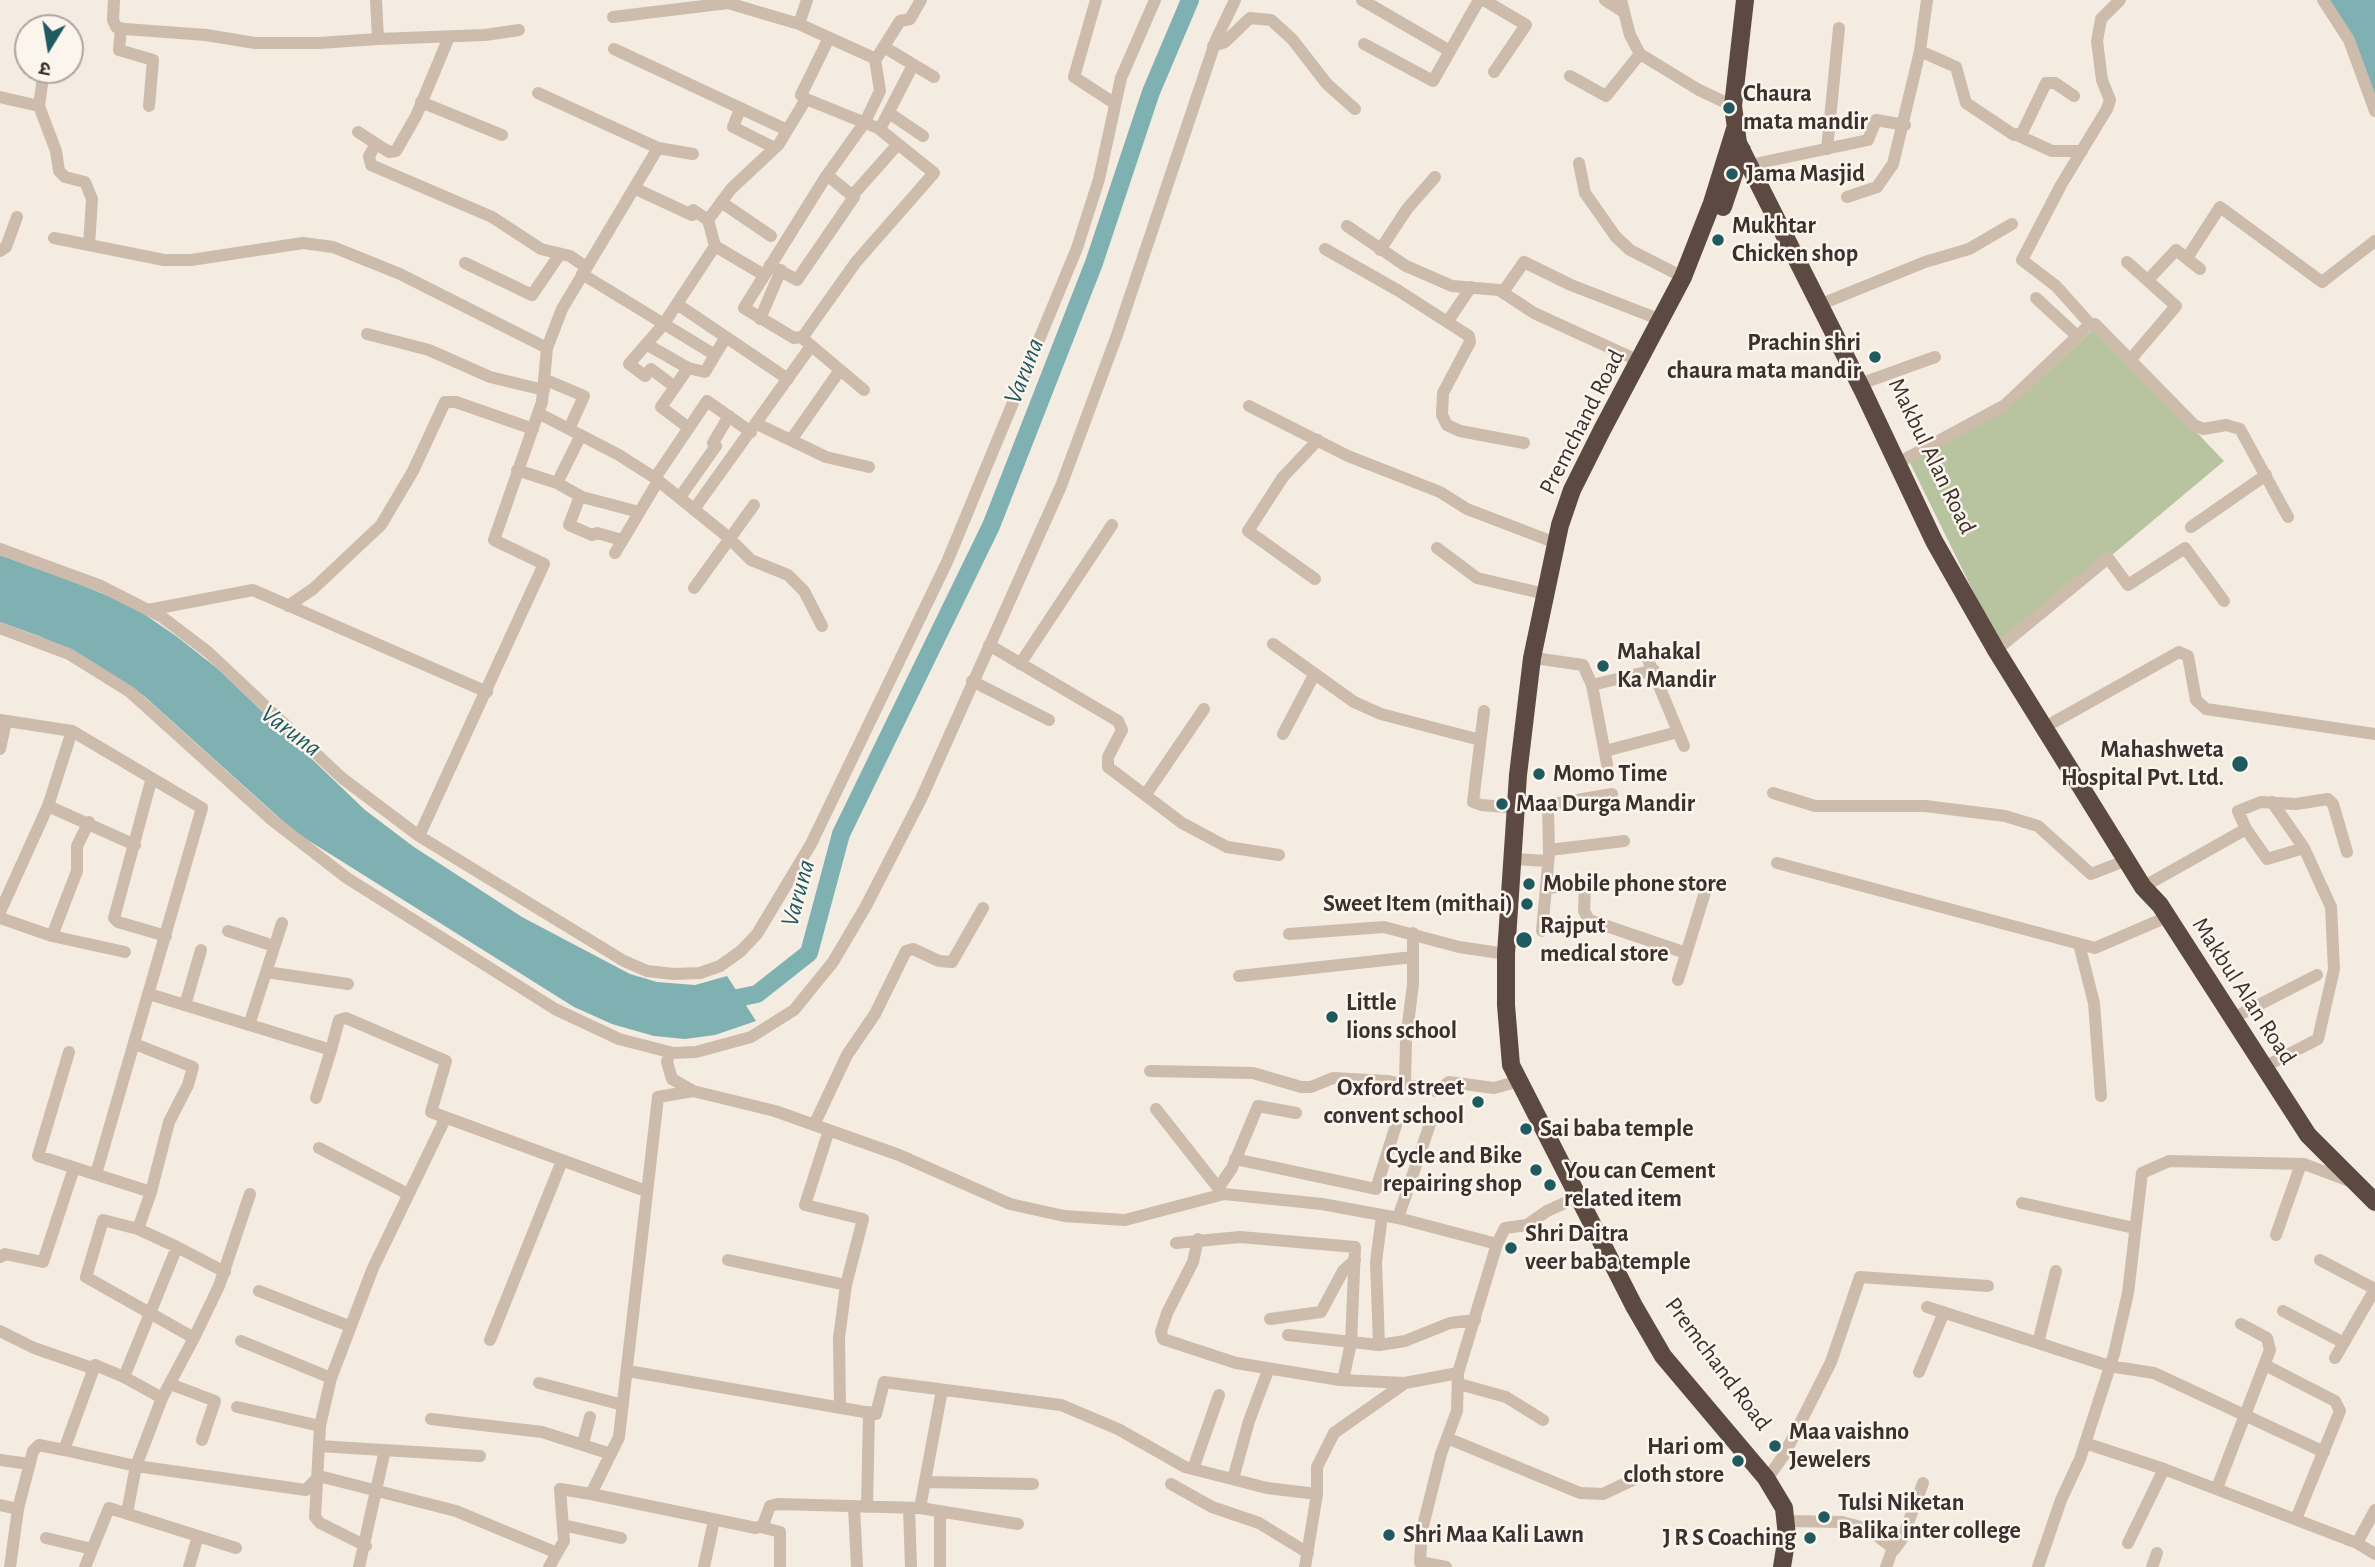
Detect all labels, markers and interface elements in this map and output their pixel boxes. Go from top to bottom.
north arrow [14,14,84,84]
text: उ [38,58,53,79]
place label: Chaura mata mandir [1743,80,1868,136]
marker: Chaura mata mandir [1721,100,1737,116]
place label: Jama Masjid [1746,160,1865,188]
marker: Jama Masjid [1724,166,1740,182]
place label: Mukhtar Chicken shop [1732,212,1858,268]
marker: Mukhtar Chicken shop [1710,232,1726,248]
place label: Prachin shri chaura mata mandir [1667,329,1861,385]
water label: Varuna [997,334,1051,408]
street label: Premchand Road [1533,345,1631,499]
marker: Prachin shri chaura mata mandir [1867,349,1883,365]
street label: Makbul Alan Road [1882,373,1982,539]
place label: Mahakal Ka Mandir [1617,638,1716,694]
marker: Mahakal Ka Mandir [1595,658,1611,674]
water label: Varuna [254,698,328,764]
place label: Mahashweta Hospital Pvt. Ltd. [2061,736,2224,792]
marker: Mahashweta Hospital Pvt. Ltd. [2230,754,2250,774]
place label: Momo Time [1553,760,1667,788]
marker: Momo Time [1531,766,1547,782]
place label: Maa Durga Mandir [1516,790,1695,818]
marker: Maa Durga Mandir [1494,796,1510,812]
water label: Varuna [774,856,822,930]
place label: Mobile phone store [1543,870,1727,898]
marker: Mobile phone store [1521,876,1537,892]
place label: Sweet Item (mithai) [1323,890,1513,918]
marker: Sweet Item (mithai) [1519,896,1535,912]
place label: Rajput medical store [1540,912,1669,968]
street label: Makbul Alan Road [2186,912,2302,1070]
marker: Rajput medical store [1514,930,1534,950]
place label: Little lions school [1346,989,1457,1045]
marker: Little lions school [1324,1009,1340,1025]
place label: Oxford street convent school [1323,1074,1464,1130]
marker: Oxford street convent school [1470,1094,1486,1110]
place label: Sai baba temple [1540,1115,1694,1143]
marker: Sai baba temple [1518,1121,1534,1137]
place label: Cycle and Bike repairing shop [1383,1142,1522,1198]
place label: You can Cement related item [1564,1157,1715,1213]
marker: Cycle and Bike repairing shop [1528,1162,1544,1178]
marker: You can Cement related item [1542,1177,1558,1193]
place label: Shri Daitra veer baba temple [1525,1220,1691,1276]
marker: Shri Daitra veer baba temple [1503,1240,1519,1256]
street label: Premchand Road [1659,1292,1777,1436]
place label: Maa vaishno Jewelers [1789,1418,1909,1474]
place label: Hari om cloth store [1624,1433,1724,1489]
marker: Maa vaishno Jewelers [1767,1438,1783,1454]
marker: Hari om cloth store [1730,1453,1746,1469]
place label: Tulsi Niketan Balika inter college [1838,1489,2021,1545]
marker: Tulsi Niketan Balika inter college [1816,1509,1832,1525]
place label: Shri Maa Kali Lawn [1403,1521,1584,1549]
place label: J R S Coaching [1663,1524,1796,1552]
marker: Shri Maa Kali Lawn [1381,1527,1397,1543]
marker: J R S Coaching [1802,1530,1818,1546]

